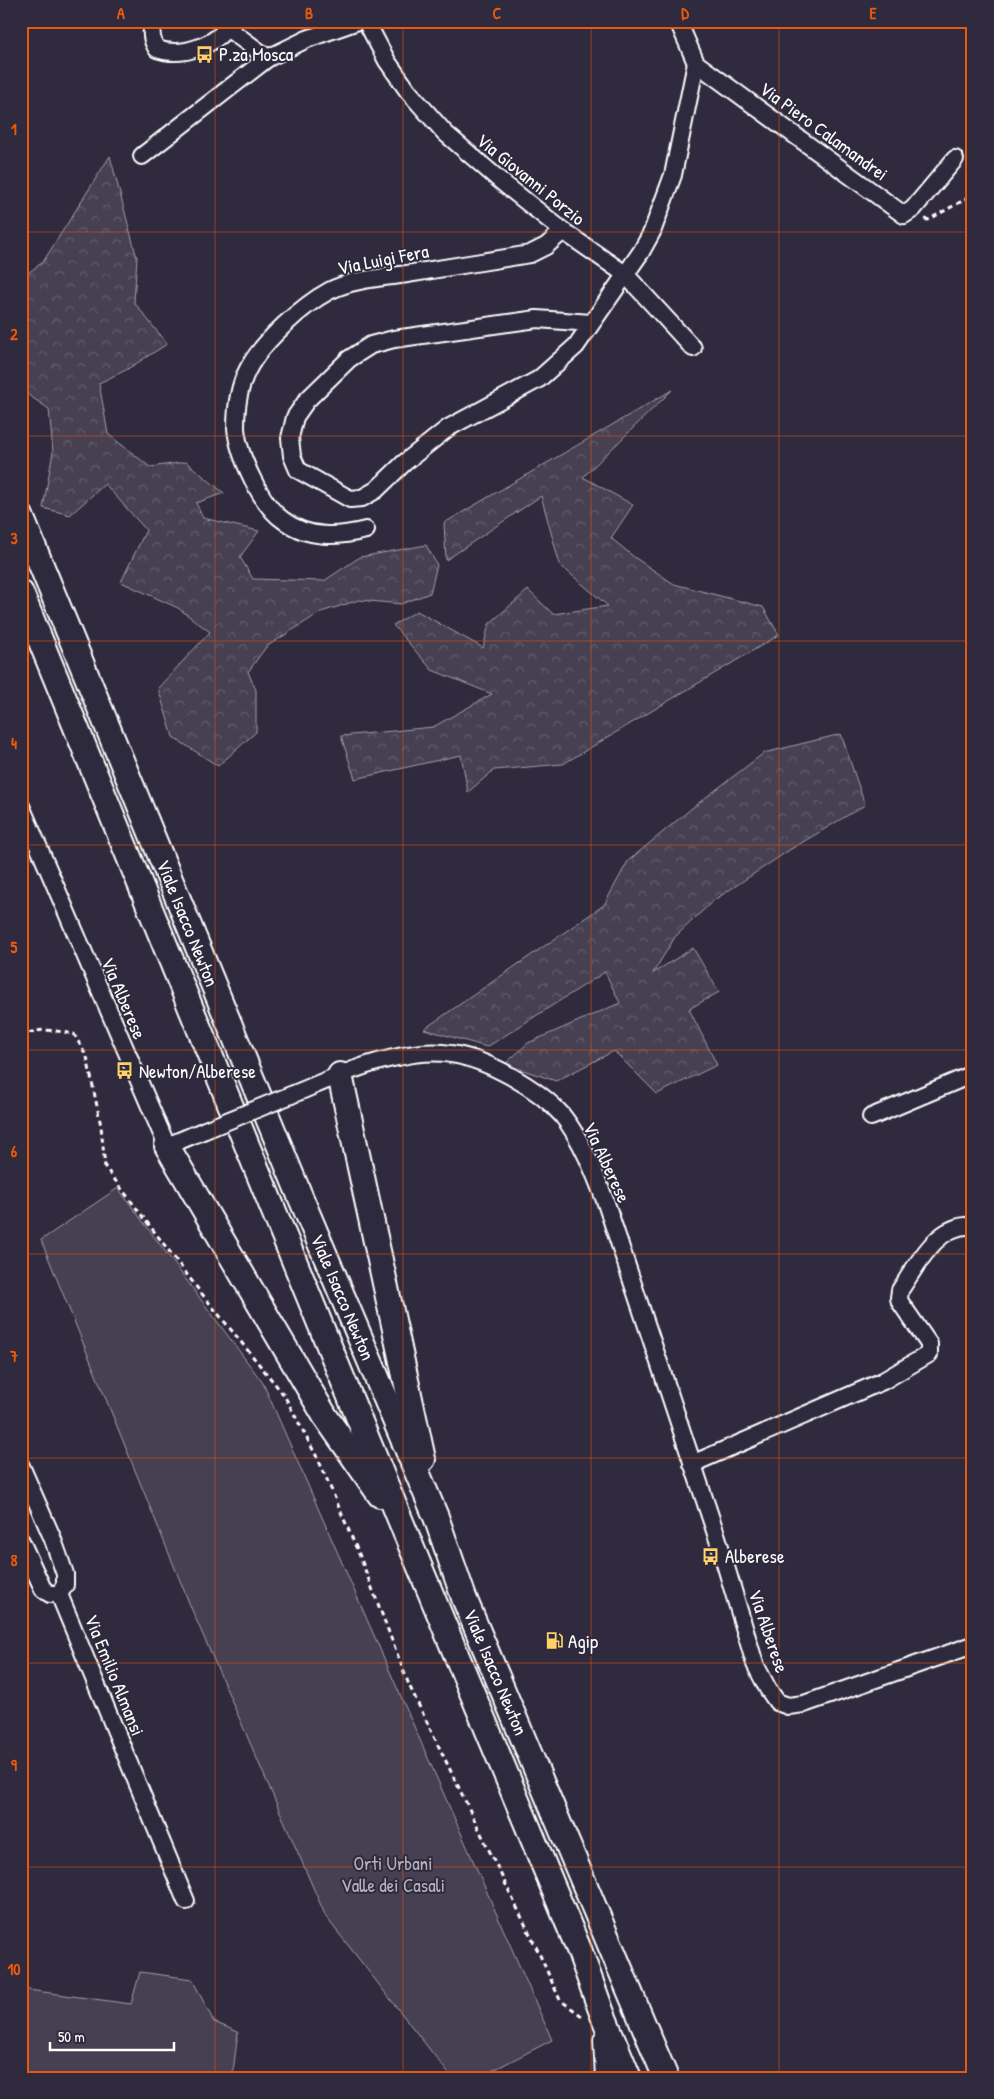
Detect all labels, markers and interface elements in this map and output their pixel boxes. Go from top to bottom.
text: A [117,2,125,24]
text: B [305,2,313,24]
text: C [493,2,502,24]
text: D [681,2,689,24]
text: E [869,2,877,24]
place label: P.za Mosca [219,41,294,67]
bus stop icon: P.za Mosca [195,44,215,64]
street label: Via Piero Calamandrei [755,76,893,186]
text: 1 [11,118,17,140]
street label: Via Giovanni Porzio [471,127,591,231]
street label: Via Luigi Fera [335,237,431,281]
text: 2 [10,323,18,345]
text: 3 [10,527,18,549]
text: 4 [11,732,17,754]
street label: Viale Isacco Newton [151,856,225,990]
text: 5 [11,936,18,958]
street label: Via Alberese [95,953,153,1043]
place label: Newton/Alberese [139,1058,256,1084]
bus stop icon: Newton/Alberese [115,1061,135,1081]
street label: Via Alberese [577,1117,637,1207]
text: 6 [11,1140,18,1162]
street label: Viale Isacco Newton [305,1230,381,1364]
text: 7 [9,1345,18,1367]
place label: Alberese [725,1543,785,1569]
bus stop icon: Alberese [701,1546,721,1566]
text: 8 [11,1549,18,1571]
street label: Via Alberese [743,1586,795,1676]
street label: Viale Isacco Newton [458,1605,534,1739]
street label: Via Emilio Almansi [79,1611,151,1739]
place label: Agip [568,1628,598,1654]
fuel station icon: Agip [544,1631,564,1651]
text: 9 [11,1754,17,1776]
park label: Orti Urbani Valle dei Casali [341,1850,445,1898]
text: 10 [8,1958,20,1980]
scale bar [50,2019,174,2051]
text: 50 m [58,2026,85,2047]

